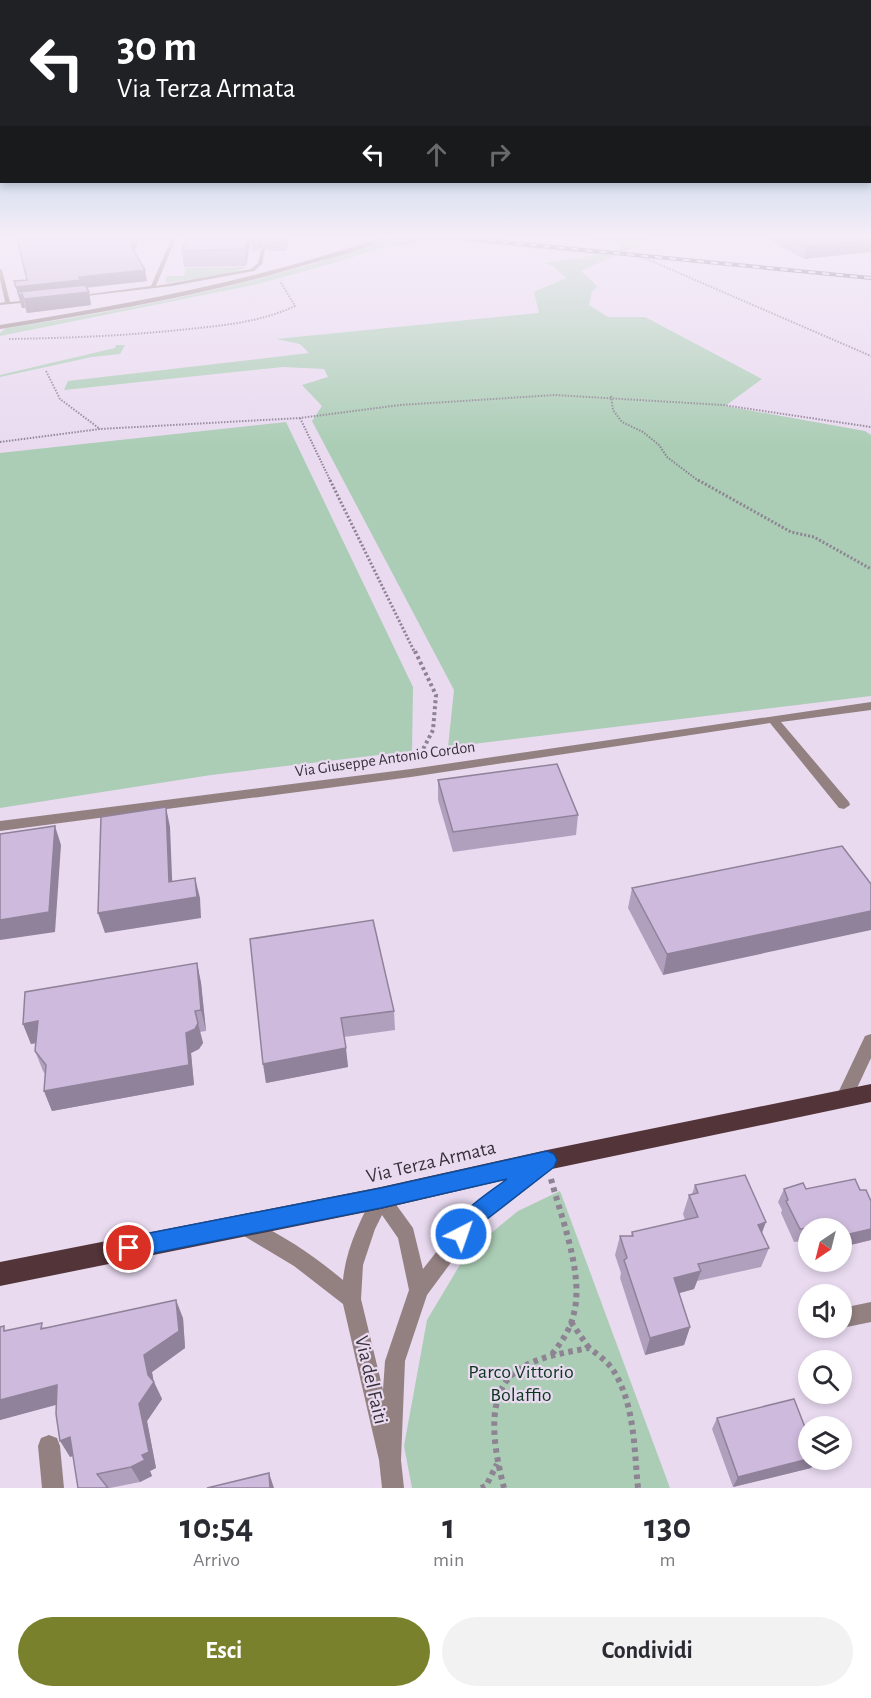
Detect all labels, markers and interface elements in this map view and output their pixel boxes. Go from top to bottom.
icon: left [18,24,96,102]
text: 30 m [117,26,197,68]
text: Via Terza Armata [117,75,296,102]
icon: left [357,138,390,171]
icon: ahead [420,138,453,171]
icon: right [483,138,516,171]
street label: Via Giuseppe Antonio Cordon [294,738,476,780]
street label: Via Terza Armata [364,1137,498,1187]
position arrow [429,1202,493,1266]
north arrow [798,1218,852,1272]
map controls [798,1218,852,1470]
pin [103,1222,154,1273]
icon: arrive [112,1231,145,1264]
button: sound [798,1284,852,1338]
street label: Via del Faiti [351,1334,391,1426]
button: search [798,1350,852,1404]
park label: Parco Vittorio Bolaffio [468,1362,574,1405]
button: layers [798,1416,852,1470]
text: 10:54 [180,1509,253,1545]
text: 1 [442,1509,455,1545]
text: 130 [644,1509,691,1545]
text: Arrivo [193,1550,240,1570]
text: min [433,1550,464,1570]
text: m [660,1550,676,1570]
button: Esci [18,1617,430,1686]
button: Condividi [442,1617,853,1686]

